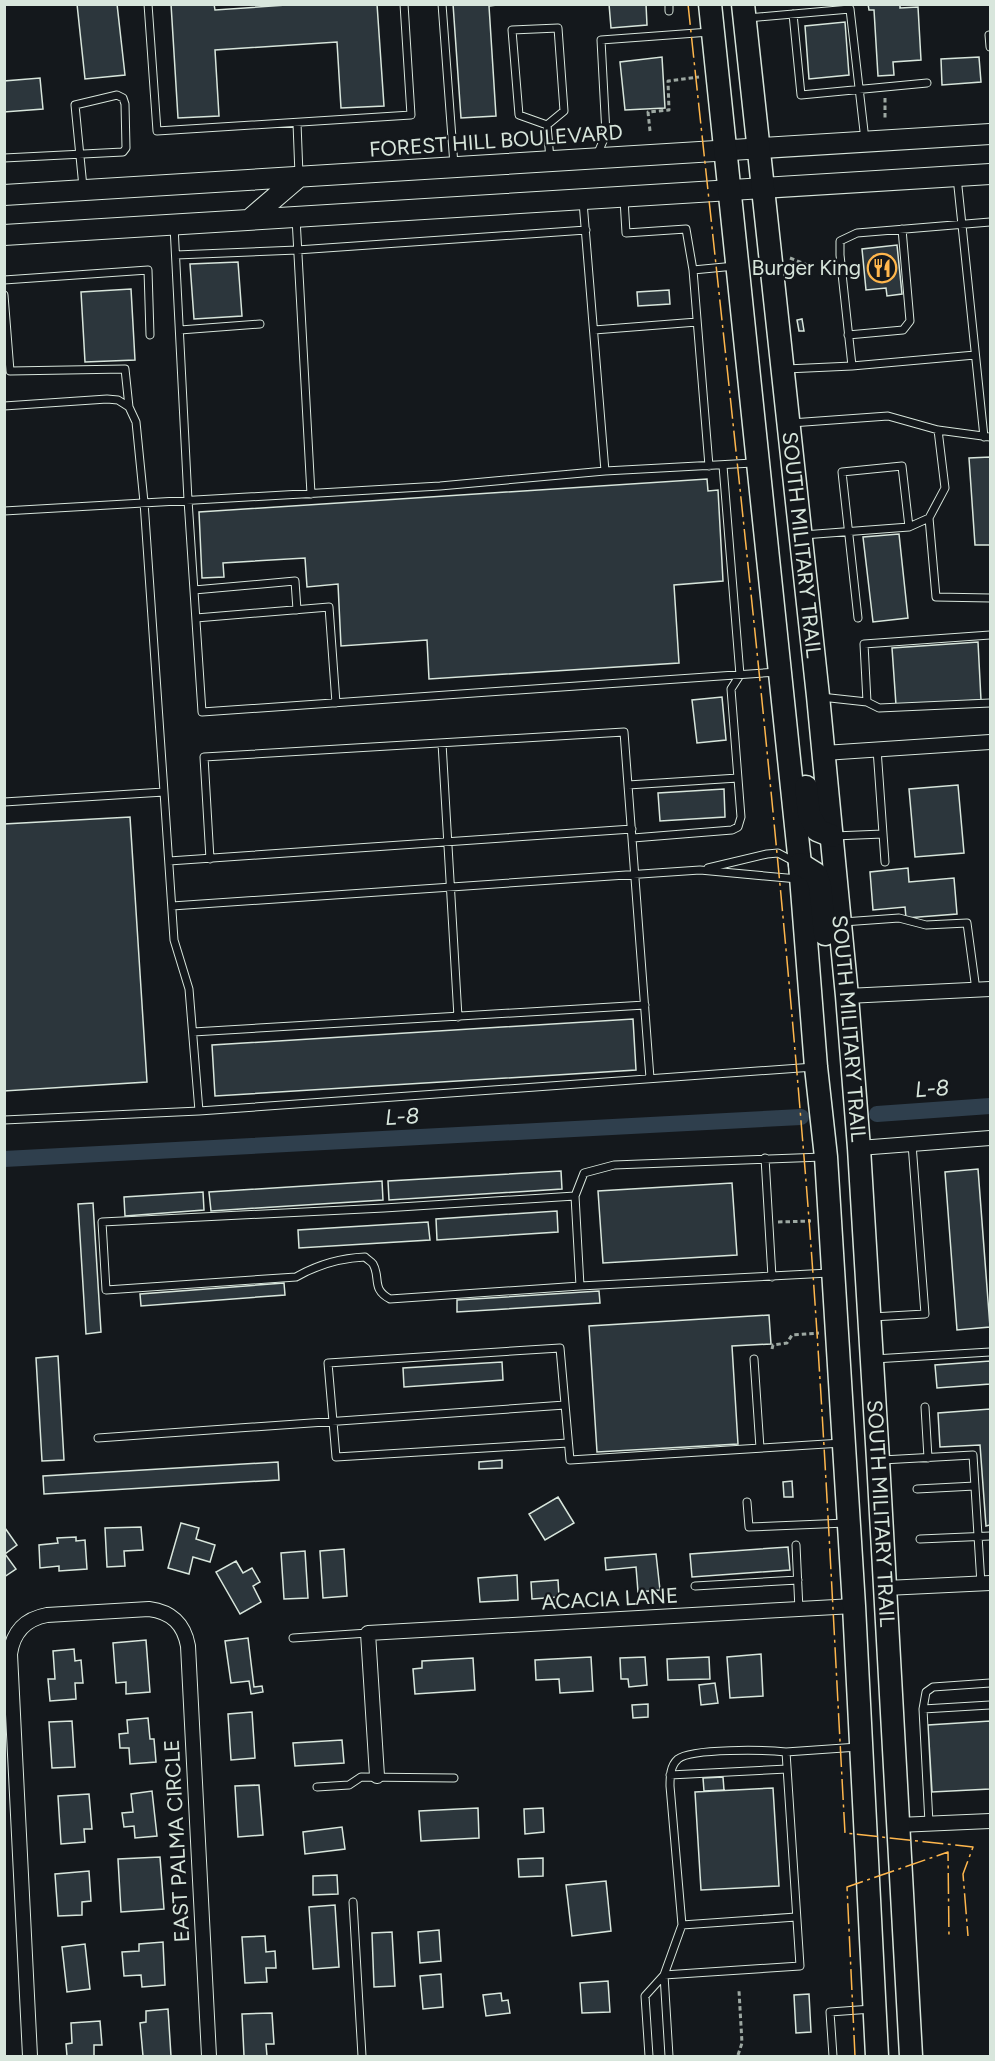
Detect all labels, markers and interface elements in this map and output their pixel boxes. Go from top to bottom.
street label: FOREST HILL BOULEVARD [368,119,624,162]
restaurant icon: Burger King [866,252,898,284]
place label: Burger King [752,255,861,280]
street label: SOUTH MILITARY TRAIL [777,430,827,659]
street label: SOUTH MILITARY TRAIL [827,914,871,1143]
water label: L-8 [914,1074,950,1103]
water label: L-8 [384,1102,420,1131]
street label: SOUTH MILITARY TRAIL [862,1399,900,1628]
street label: ACACIA LANE [541,1582,679,1615]
street label: EAST PALMA CIRCLE [159,1739,194,1943]

